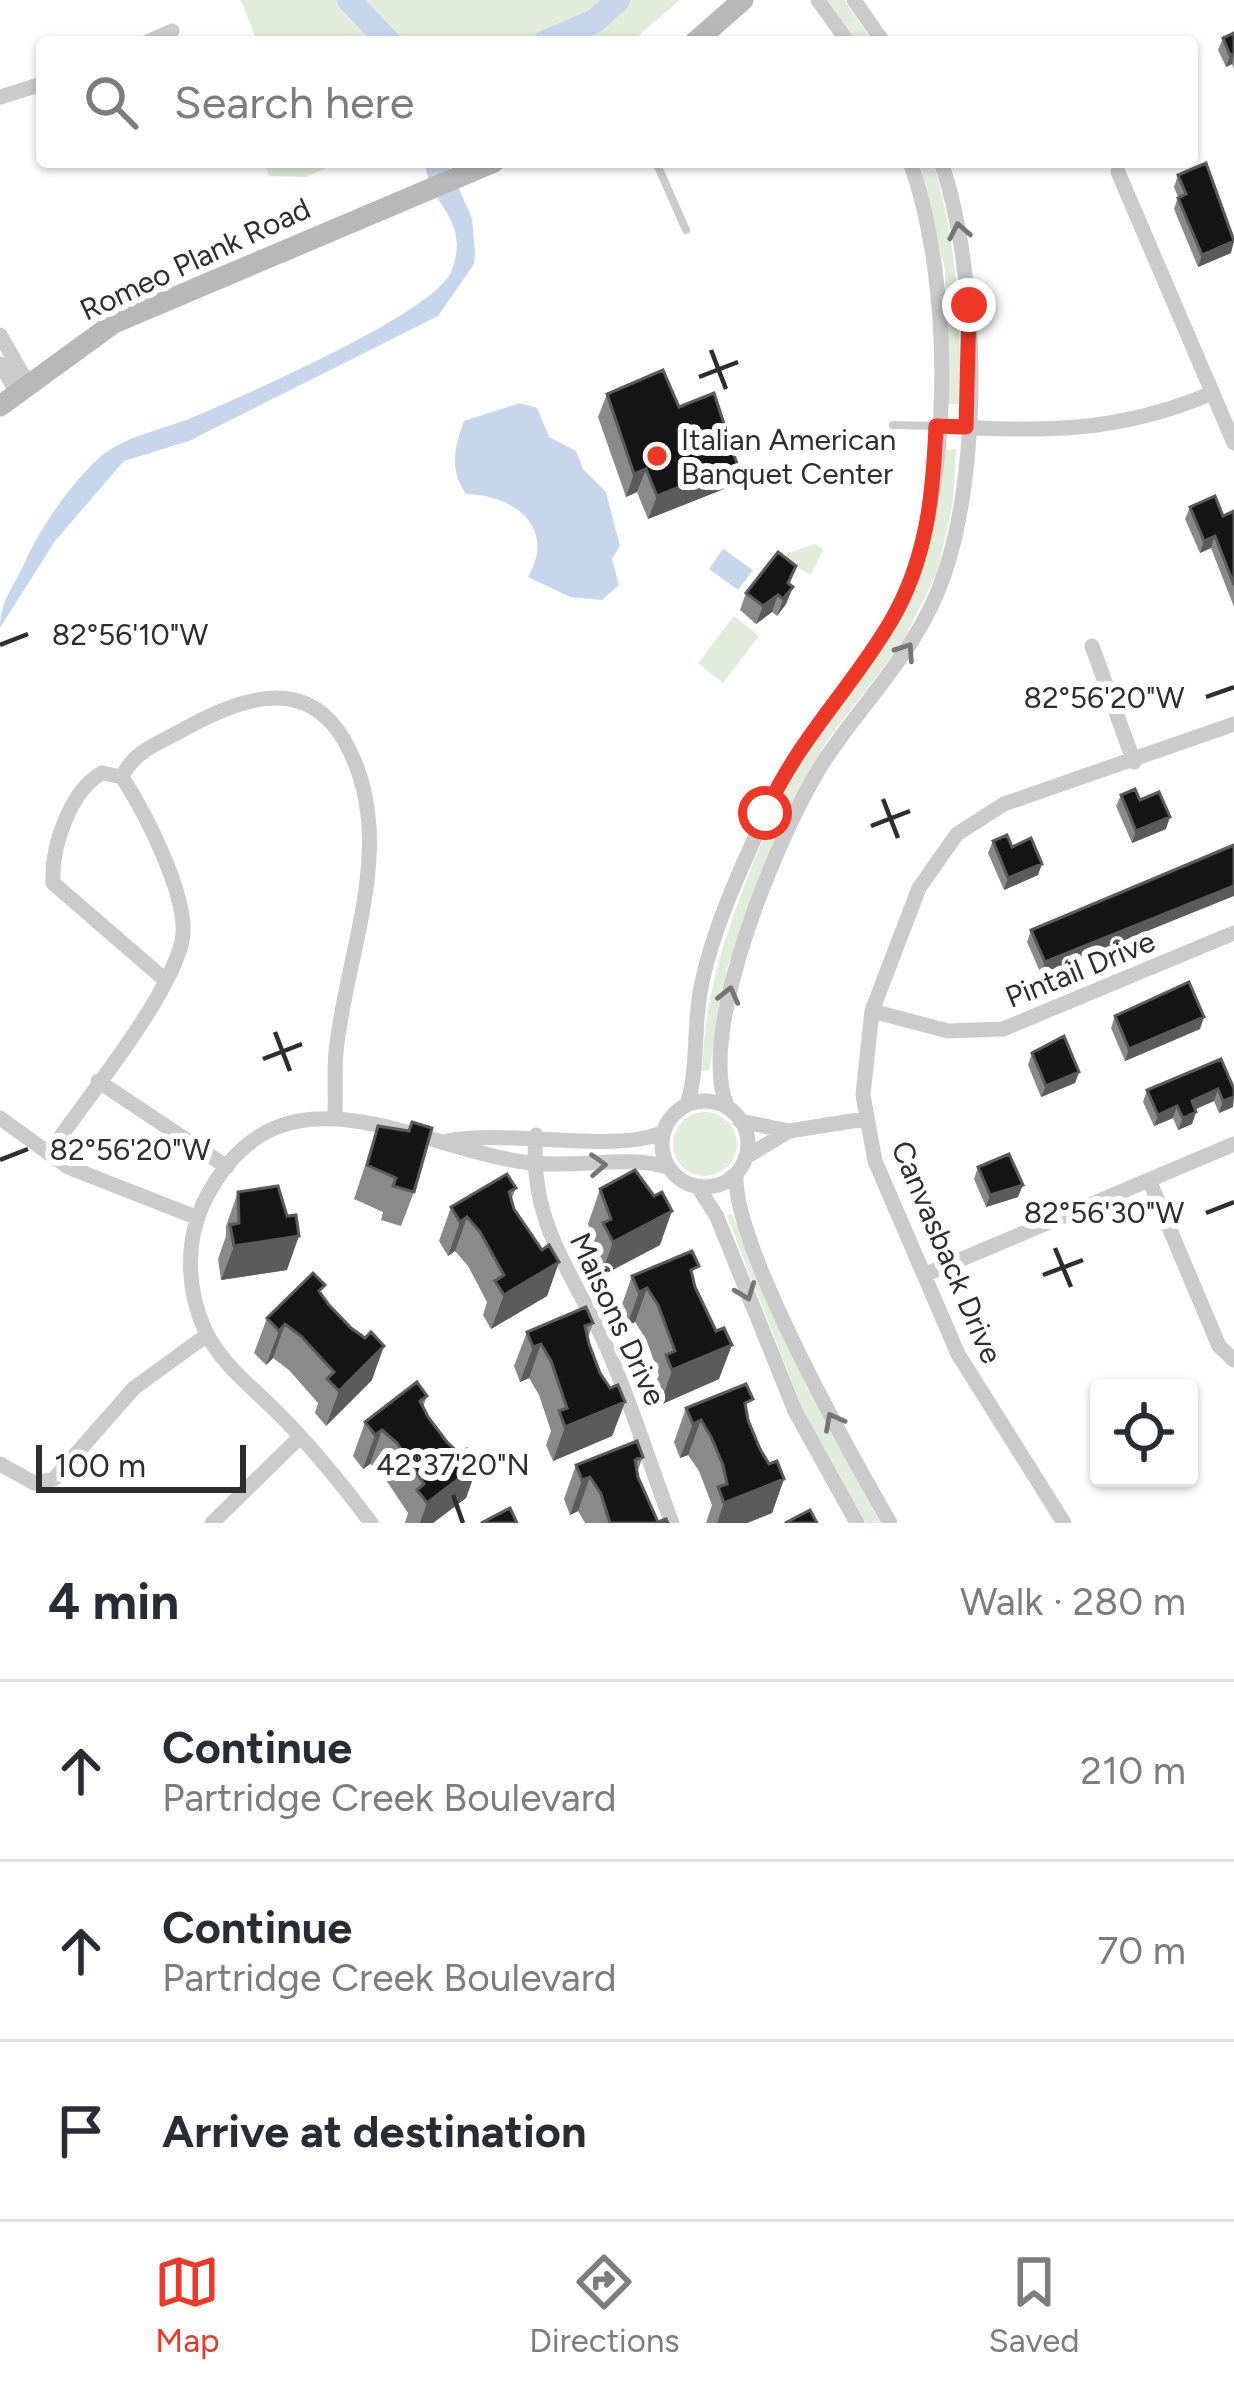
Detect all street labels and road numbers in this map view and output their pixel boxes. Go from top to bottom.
street label: Romeo Plank Road [74,189,316,329]
street label: Pintail Drive [1000,922,1160,1016]
street label: Canvasback Drive [883,1135,1011,1369]
street label: Maisons Drive [562,1227,674,1411]

